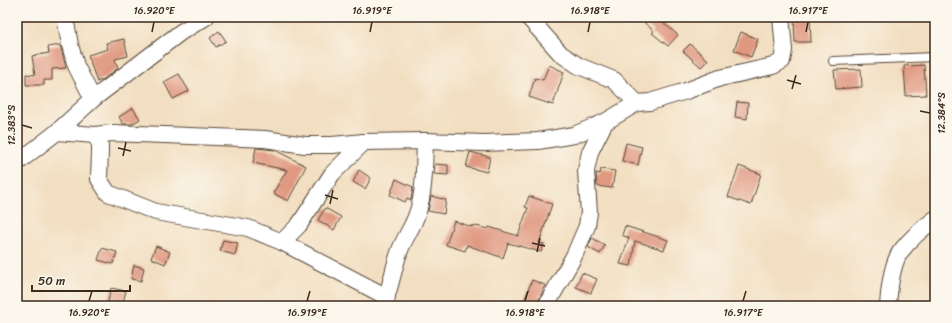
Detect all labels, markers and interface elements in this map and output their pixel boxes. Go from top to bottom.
text: 16.920°E [133,2,176,20]
text: 16.919°E [352,2,393,20]
text: 16.918°E [570,2,611,20]
text: 16.917°E [789,2,829,20]
text: 12.384°S [933,92,951,134]
text: 12.383°S [3,104,21,145]
scale bar [32,267,130,293]
text: 50 m [38,270,65,292]
text: 16.920°E [68,304,111,322]
text: 16.919°E [287,304,328,322]
text: 16.918°E [505,304,546,322]
text: 16.917°E [724,304,764,322]

